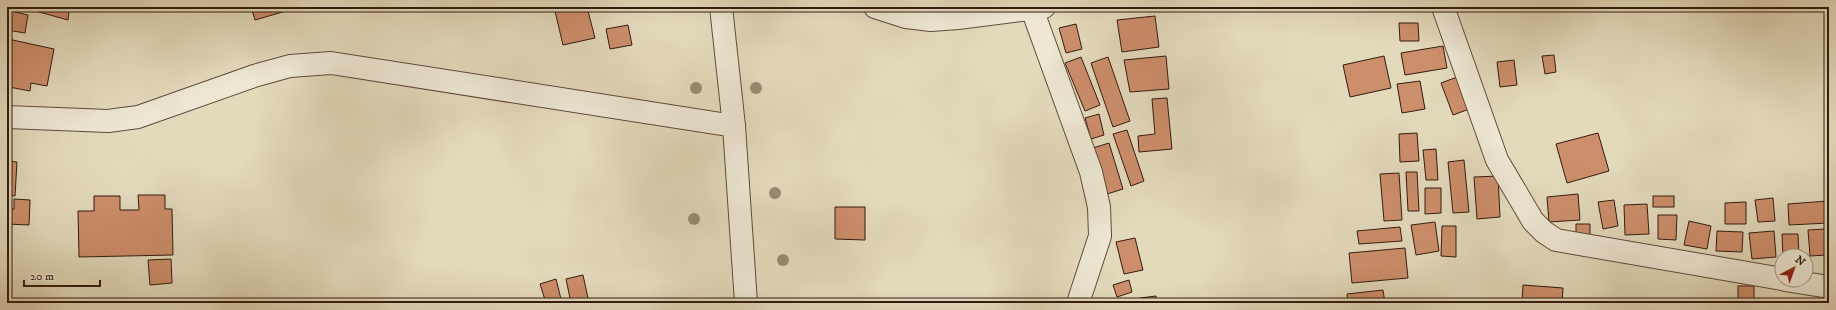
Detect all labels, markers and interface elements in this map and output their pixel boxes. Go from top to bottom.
north arrow [1774,248,1814,288]
text: N [1792,253,1808,269]
scale bar [24,262,100,288]
text: 20 m [30,269,54,284]

